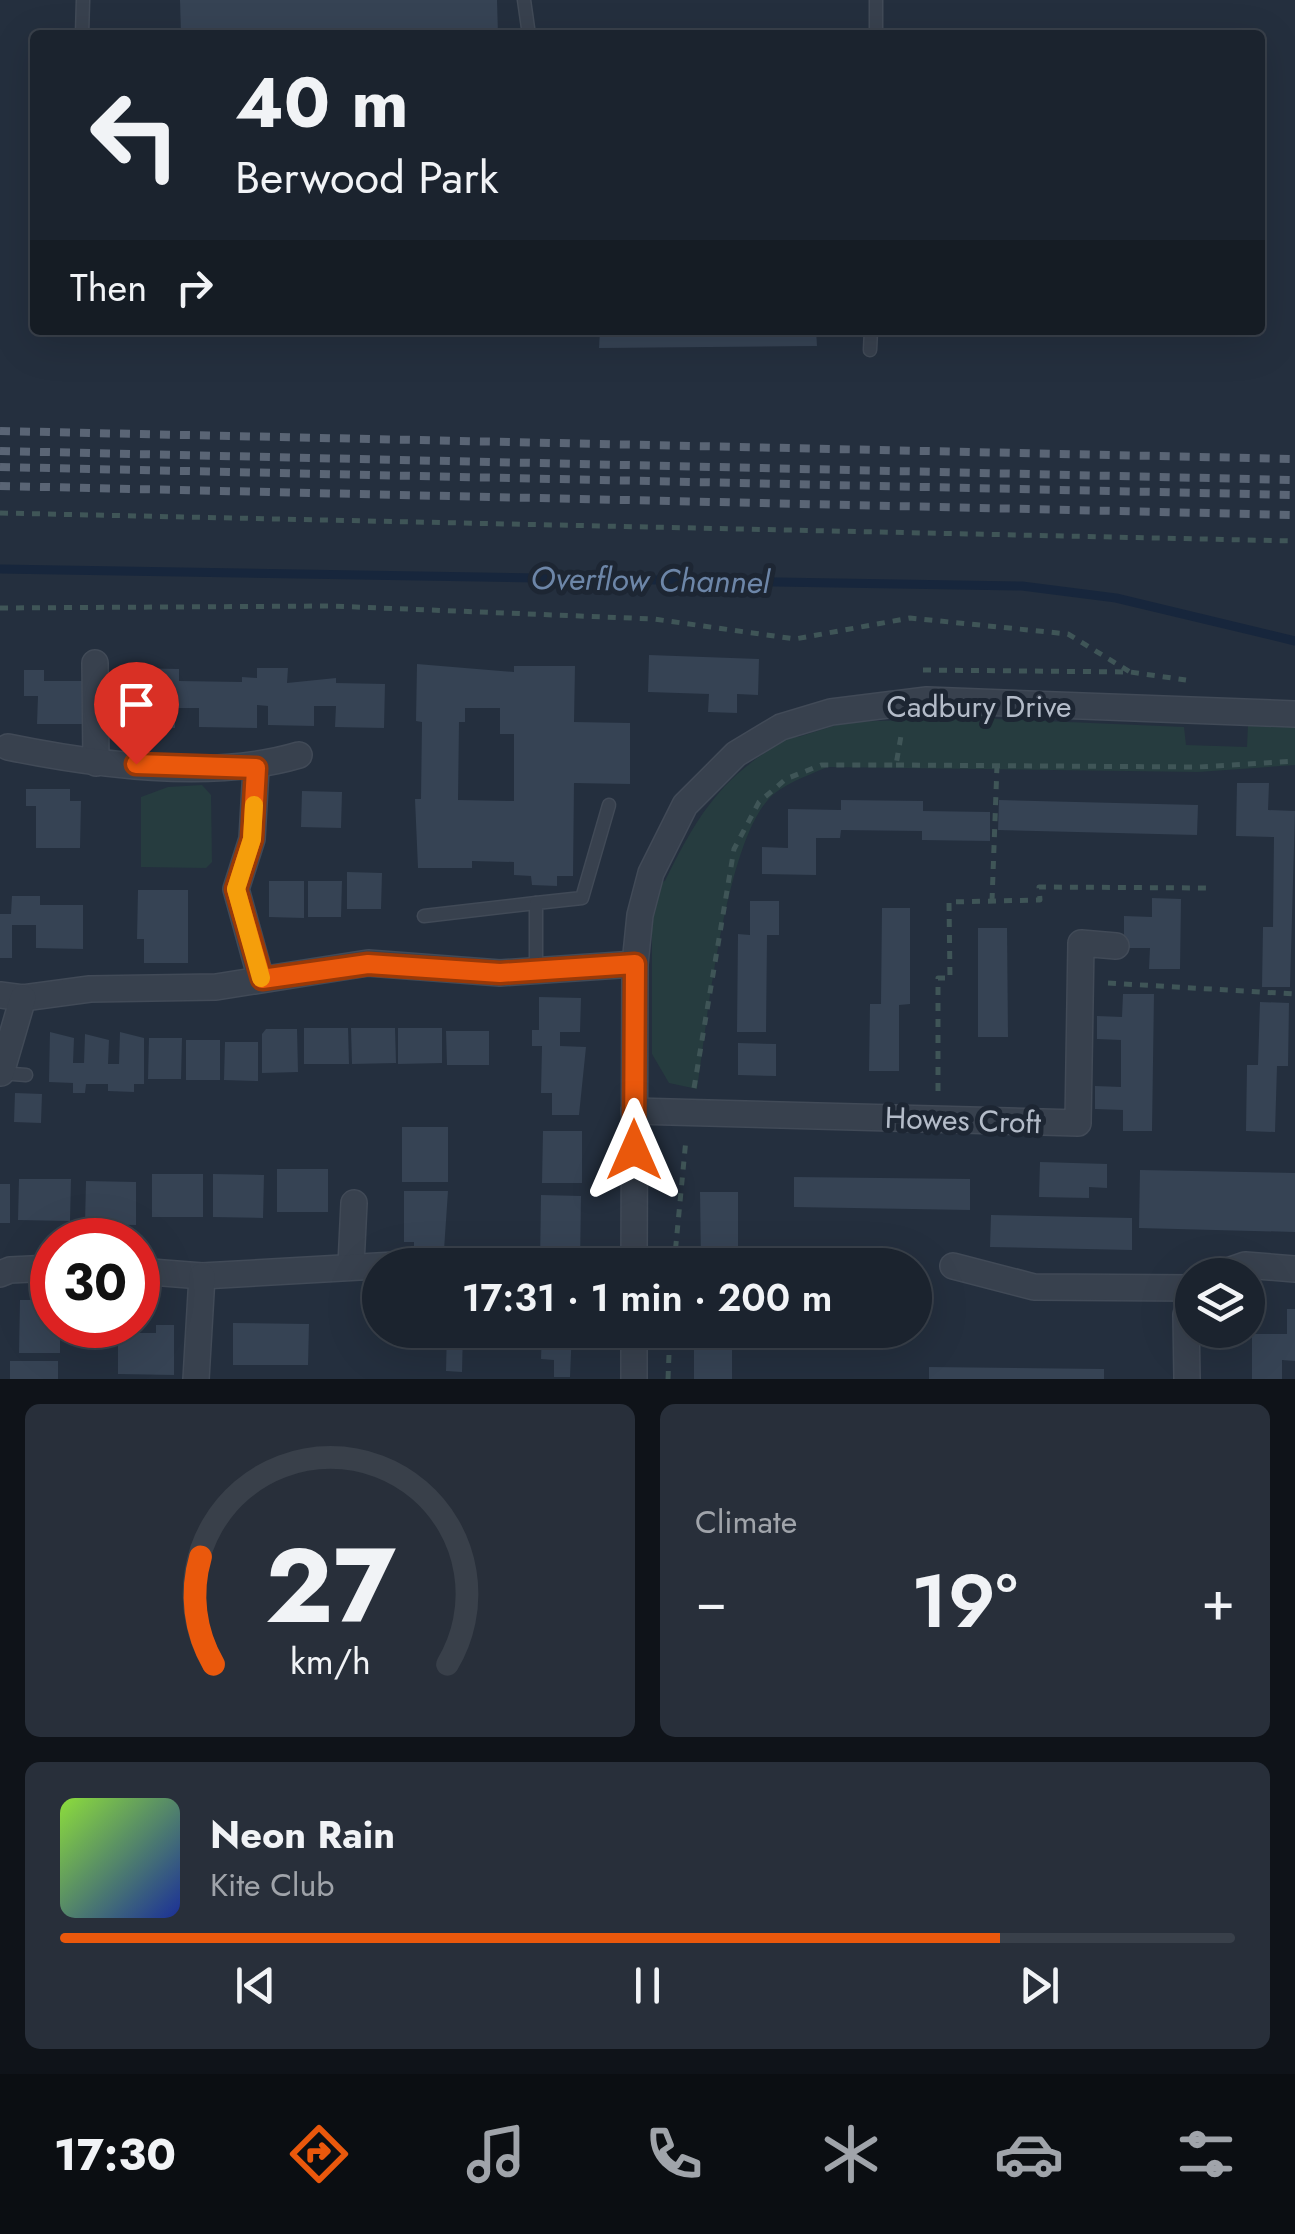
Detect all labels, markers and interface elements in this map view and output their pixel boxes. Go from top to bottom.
text: 40 m [235,52,409,153]
icon: left [70,70,200,200]
text: Berwood Park [235,145,498,210]
text: Then [70,260,147,315]
icon: right [167,260,222,315]
water label: Overflow Channel [530,555,772,605]
pin [94,662,179,765]
icon: arrive [109,677,164,732]
street label: Cadbury Drive [886,685,1072,728]
street label: Howes Croft [884,1096,1043,1144]
position arrow [582,1098,686,1202]
speed limit sign: 30 [30,1218,160,1348]
map controls [1175,1258,1265,1348]
button: layers [1175,1258,1265,1348]
text: 17:31 · 1 min · 200 m [462,1270,832,1325]
text: Climate [695,1499,797,1545]
text: 27 [265,1511,396,1661]
text: 19° [911,1547,1018,1655]
text: − [695,1561,727,1641]
text: + [1201,1561,1235,1641]
text: km/h [290,1636,370,1687]
text: Neon Rain [210,1807,395,1862]
text: Kite Club [210,1862,334,1908]
icon: previous [228,1958,283,2013]
icon: pause [620,1958,675,2013]
icon: next [1012,1958,1067,2013]
icon: directions [284,2119,354,2189]
icon: music [461,2119,531,2189]
icon: phone [639,2119,709,2189]
icon: climate [816,2119,886,2189]
icon: car [994,2119,1064,2189]
icon: filters [1171,2119,1241,2189]
text: 17:30 [54,2122,176,2187]

